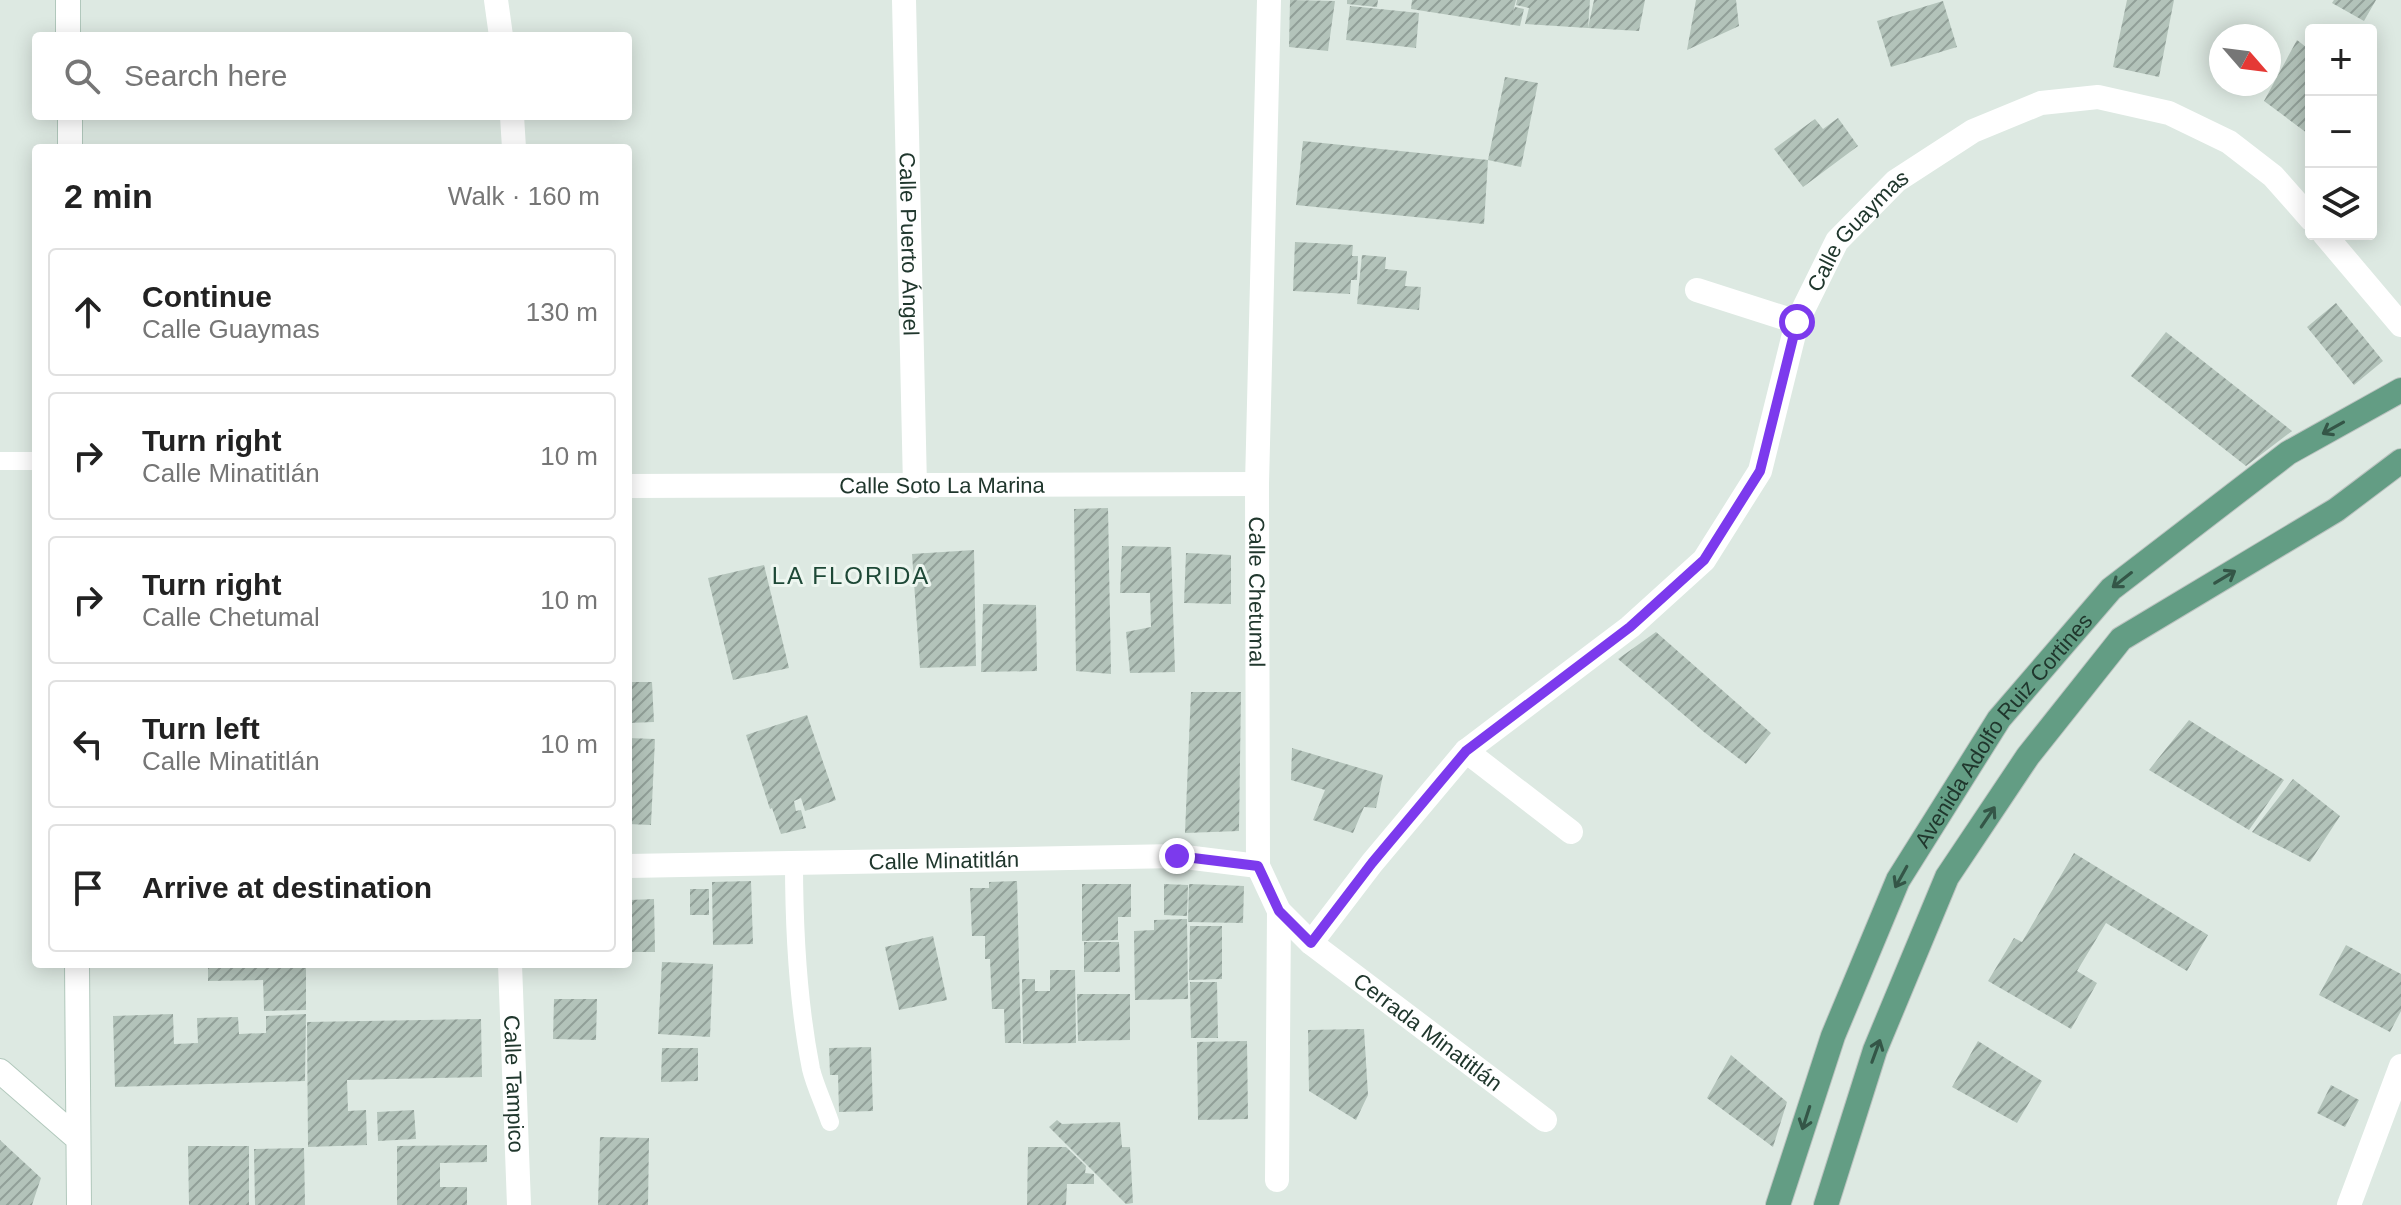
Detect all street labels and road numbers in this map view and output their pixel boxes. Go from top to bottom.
street label: Calle Puerto Ángel [895,152,924,336]
street label: Calle Guaymas [1802,164,1913,295]
street label: Calle Soto La Marina [839,472,1046,498]
street label: Calle Chetumal [1245,517,1270,667]
street label: Avenida Adolfo Ruiz Cortines [1909,608,2097,852]
street label: Calle Minatitlán [868,846,1019,874]
street label: Cerrada Minatitlán [1349,967,1507,1096]
street label: Calle Tampico [499,1015,530,1153]

